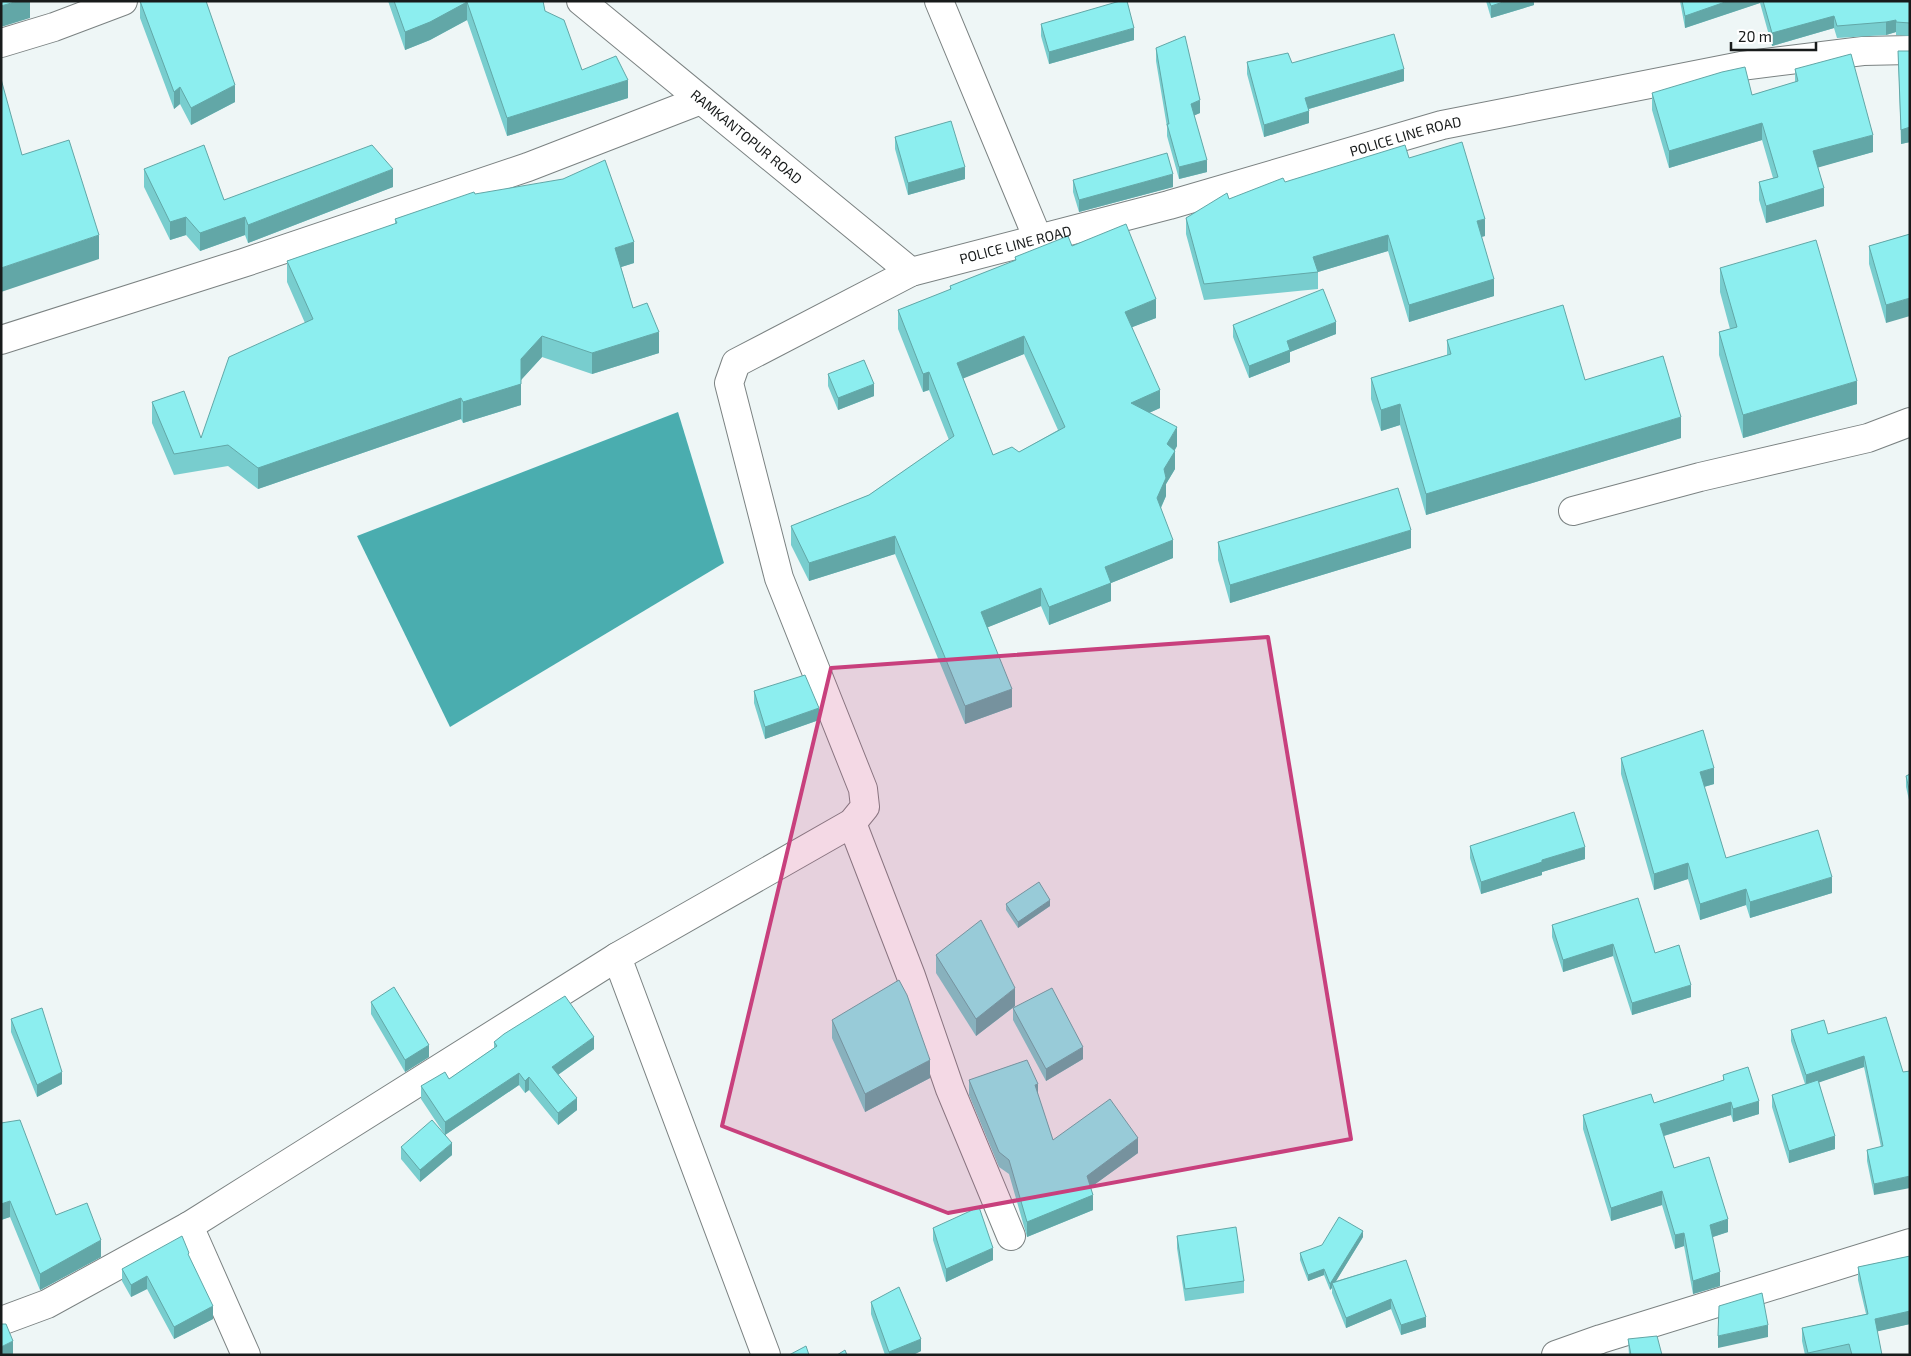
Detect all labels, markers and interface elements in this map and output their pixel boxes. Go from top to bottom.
scale bar [1731,20,1816,52]
text: 20 m [1738,27,1772,45]
street label: RAMKANTOPUR ROAD [688,86,806,187]
street label: POLICE LINE ROAD [1348,112,1463,160]
street label: POLICE LINE ROAD [957,222,1073,267]

